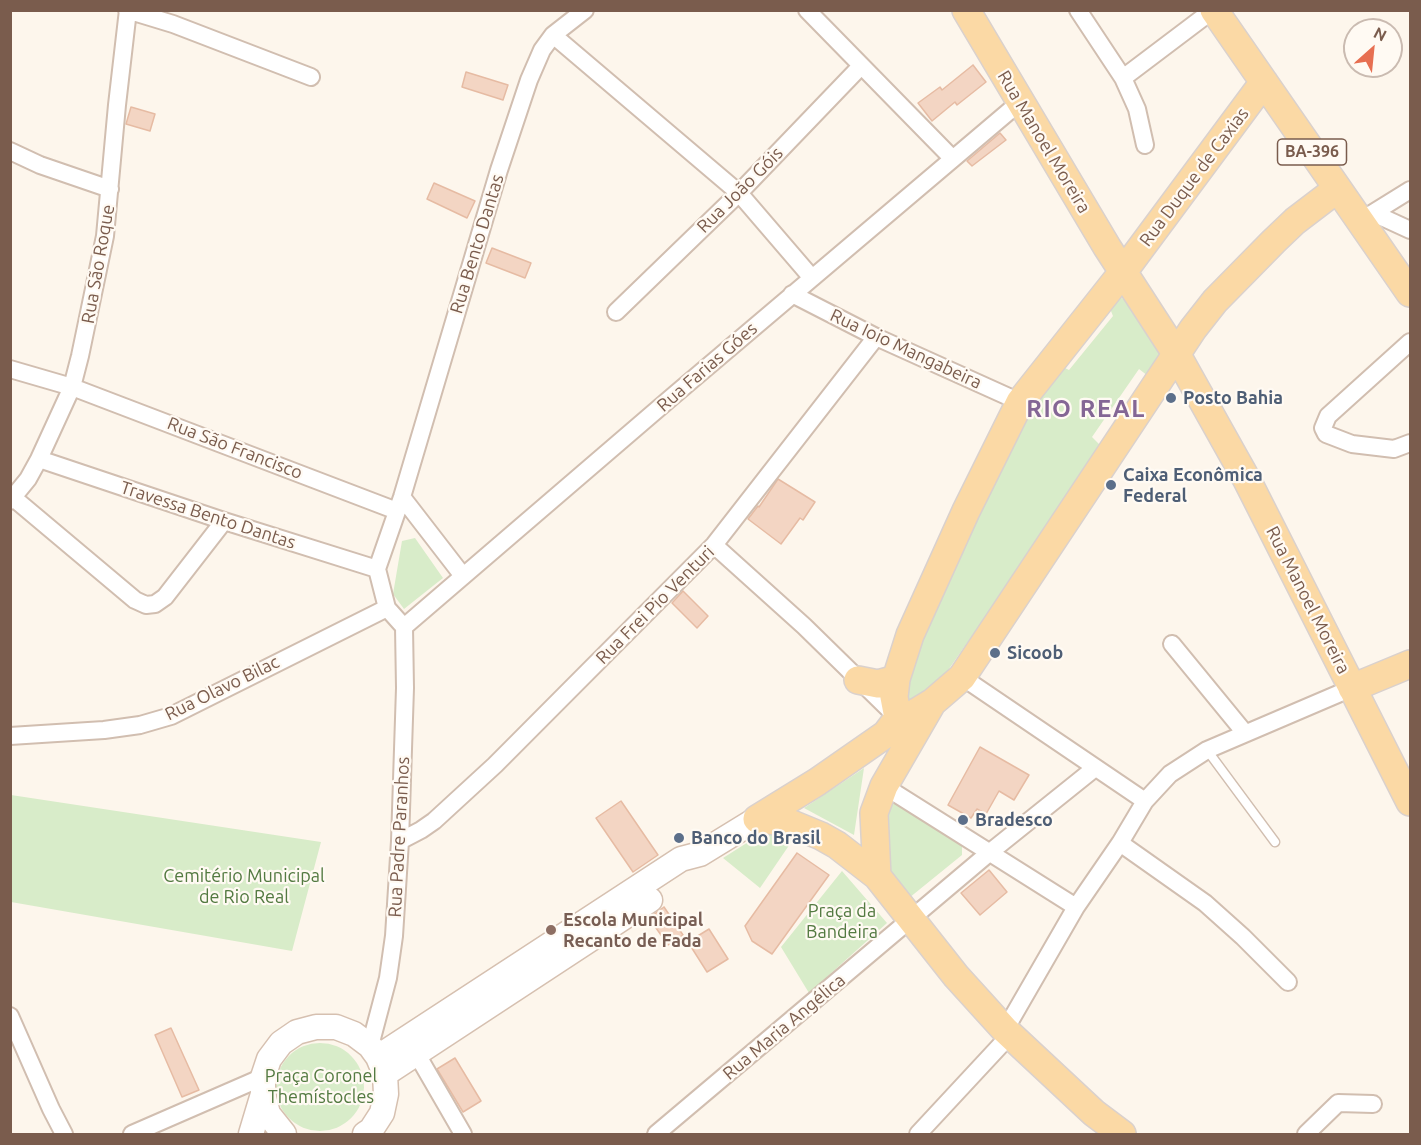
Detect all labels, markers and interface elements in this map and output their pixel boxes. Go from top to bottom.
north arrow [1343,18,1403,78]
text: N [1371,23,1390,44]
street label: Rua Manoel Moreira [993,67,1095,217]
street label: Rua Duque de Caxias [1135,103,1253,251]
road number: BA-396 [1278,139,1346,165]
street label: Rua João Góis [692,142,788,238]
street label: Rua Bento Dantas [446,172,508,316]
street label: Rua São Roque [77,203,119,325]
street label: Rua Ioio Mangabeira [827,304,985,394]
street label: Rua Farias Góes [653,318,761,416]
place label: Posto Bahia [1183,387,1283,409]
marker: Posto Bahia [1164,391,1178,405]
district label: RIO REAL [1026,395,1146,423]
street label: Rua São Francisco [164,412,306,484]
place label: Caixa Econômica Federal [1123,464,1263,506]
street label: Travessa Bento Dantas [118,476,298,554]
marker: Caixa Econômica Federal [1104,478,1118,492]
street label: Rua Manoel Moreira [1261,523,1355,677]
street label: Rua Frei Pio Venturi [591,541,719,669]
place label: Sicoob [1007,642,1063,664]
marker: Sicoob [988,646,1002,660]
street label: Rua Olavo Bilac [161,651,283,725]
street label: Rua Padre Paranhos [384,756,414,918]
place label: Bradesco [975,809,1053,831]
marker: Bradesco [956,813,970,827]
place label: Banco do Brasil [691,827,821,849]
marker: Banco do Brasil [672,831,686,845]
park label: Cemitério Municipal de Rio Real [163,865,325,908]
park label: Praça da Bandeira [806,900,878,942]
place label: Escola Municipal Recanto de Fada [563,909,703,952]
marker: Escola Municipal Recanto de Fada [544,923,558,937]
street label: Rua Maria Angélica [718,969,850,1085]
park label: Praça Coronel Themístocles [265,1065,377,1108]

